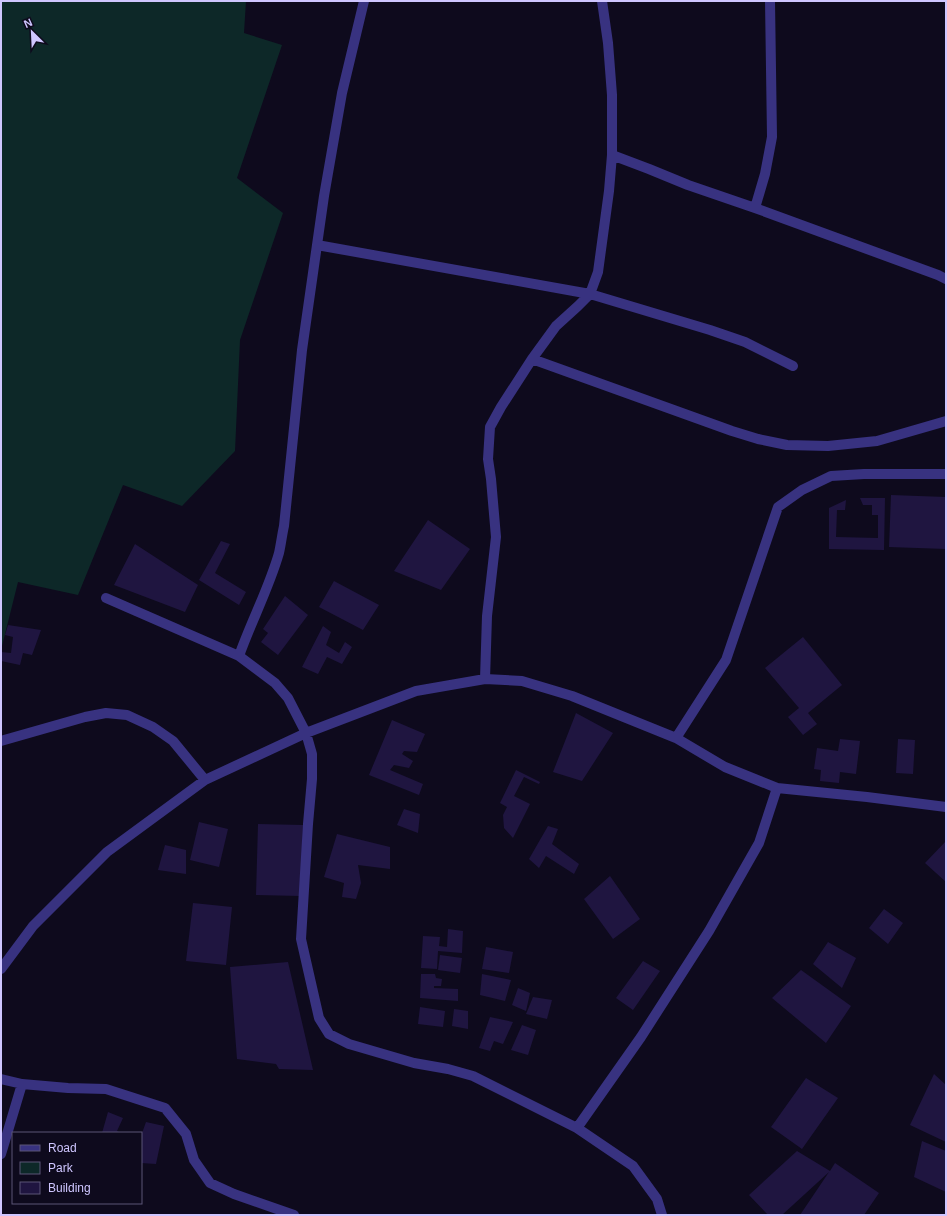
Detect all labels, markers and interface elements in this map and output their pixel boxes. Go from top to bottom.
north arrow [12,12,52,52]
text: N [22,16,34,30]
legend [12,1132,142,1204]
text: Road [48,1141,77,1155]
text: Park [48,1161,74,1175]
text: Building [48,1181,91,1195]

